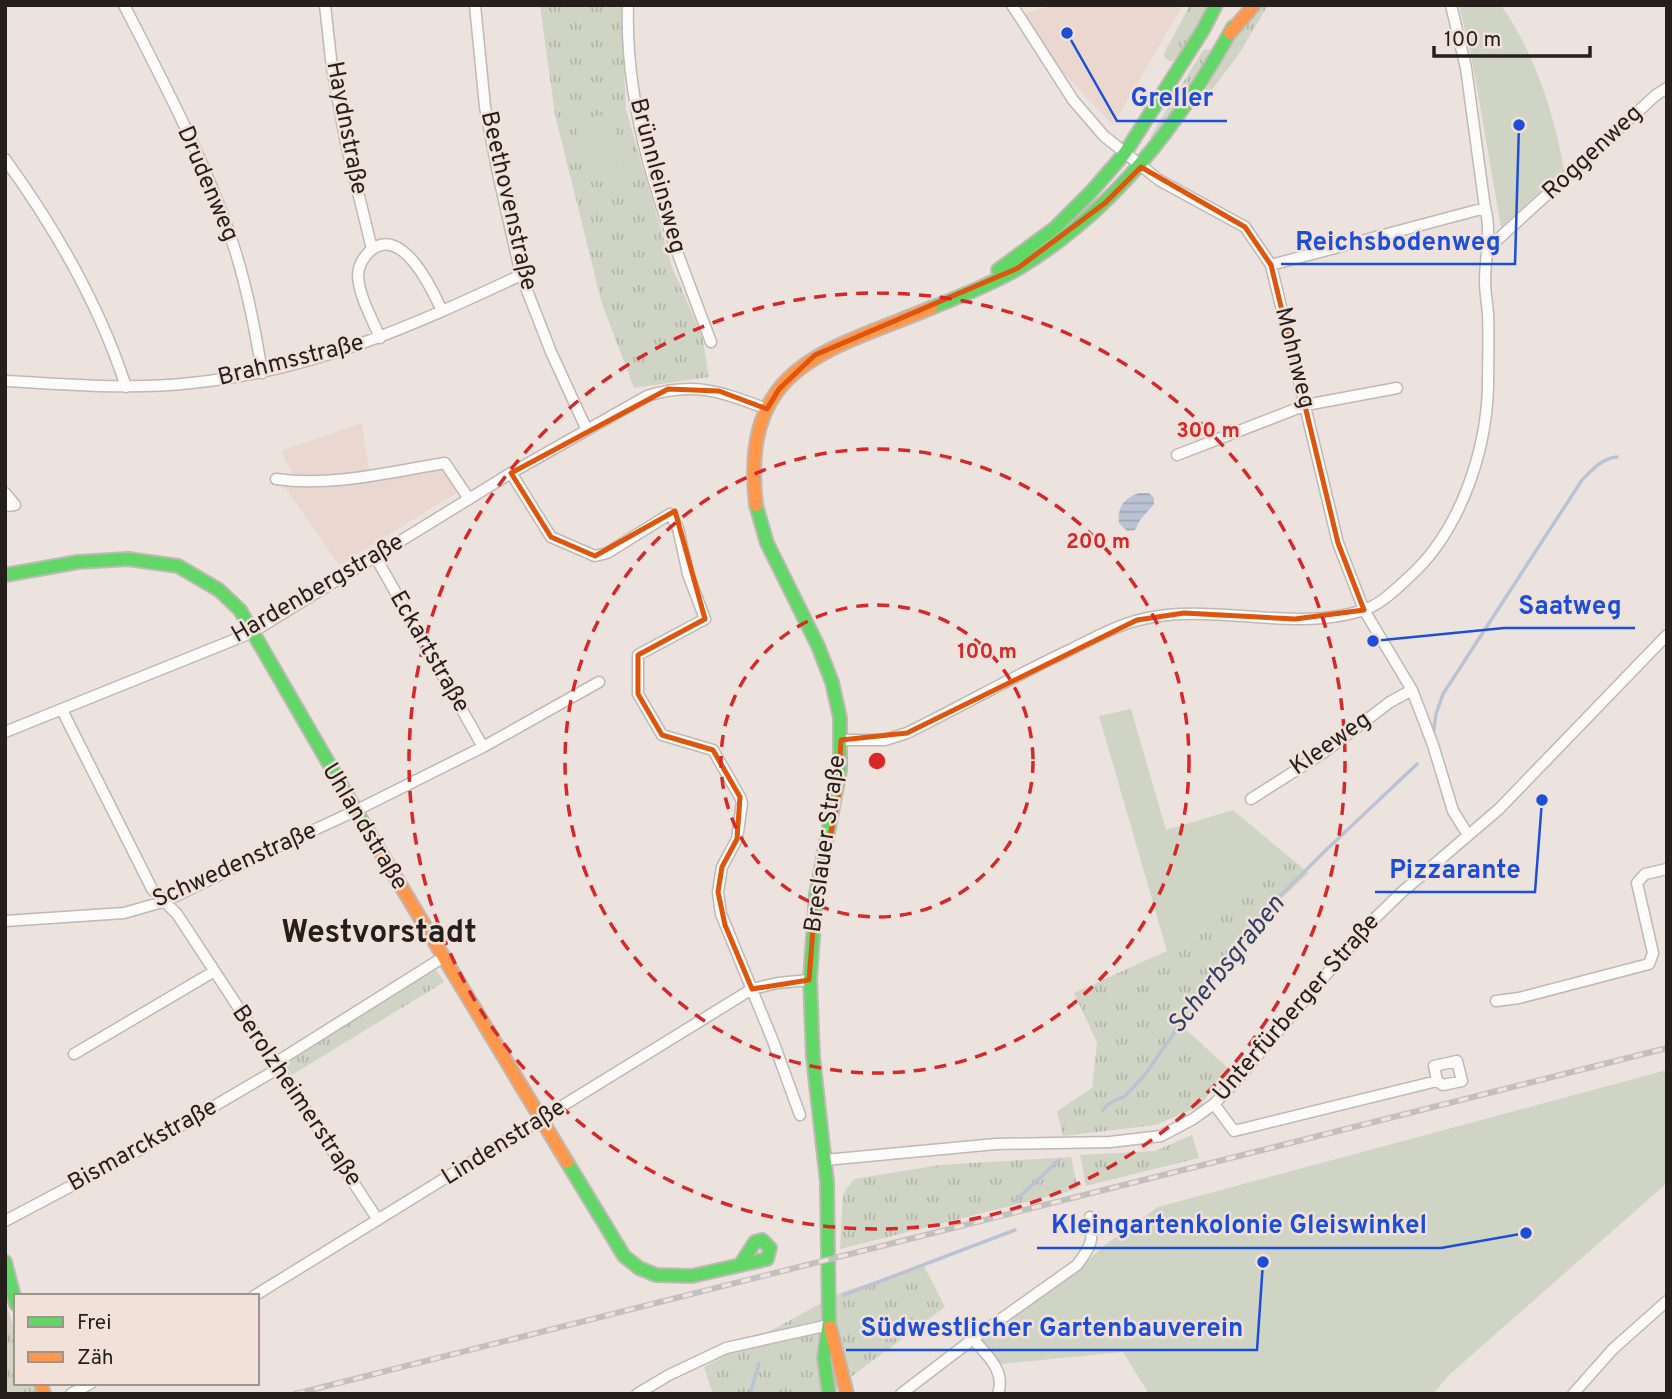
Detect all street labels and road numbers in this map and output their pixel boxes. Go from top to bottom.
street label: Haydnstraße [318,59,374,197]
street label: Brünnleinsweg [622,95,692,257]
street label: Roggenweg [1537,99,1649,207]
street label: Beethovenstraße [473,108,543,294]
street label: Drudenweg [169,122,245,246]
street label: Mohnweg [1267,304,1321,412]
street label: Brahmsstraße [215,328,367,394]
street label: Hardenbergstraße [227,528,409,650]
street label: Eckartstraße [382,586,476,718]
street label: Kleeweg [1285,705,1377,783]
street label: Breslauer Straße [799,753,853,935]
street label: Uhlandstraße [314,758,414,896]
street label: Schwedenstraße [148,816,322,916]
street label: Unterfürberger Straße [1207,908,1387,1108]
street label: Berolzheimerstraße [224,1000,368,1192]
street label: Bismarckstraße [63,1093,223,1199]
street label: Lindenstraße [437,1093,571,1193]

